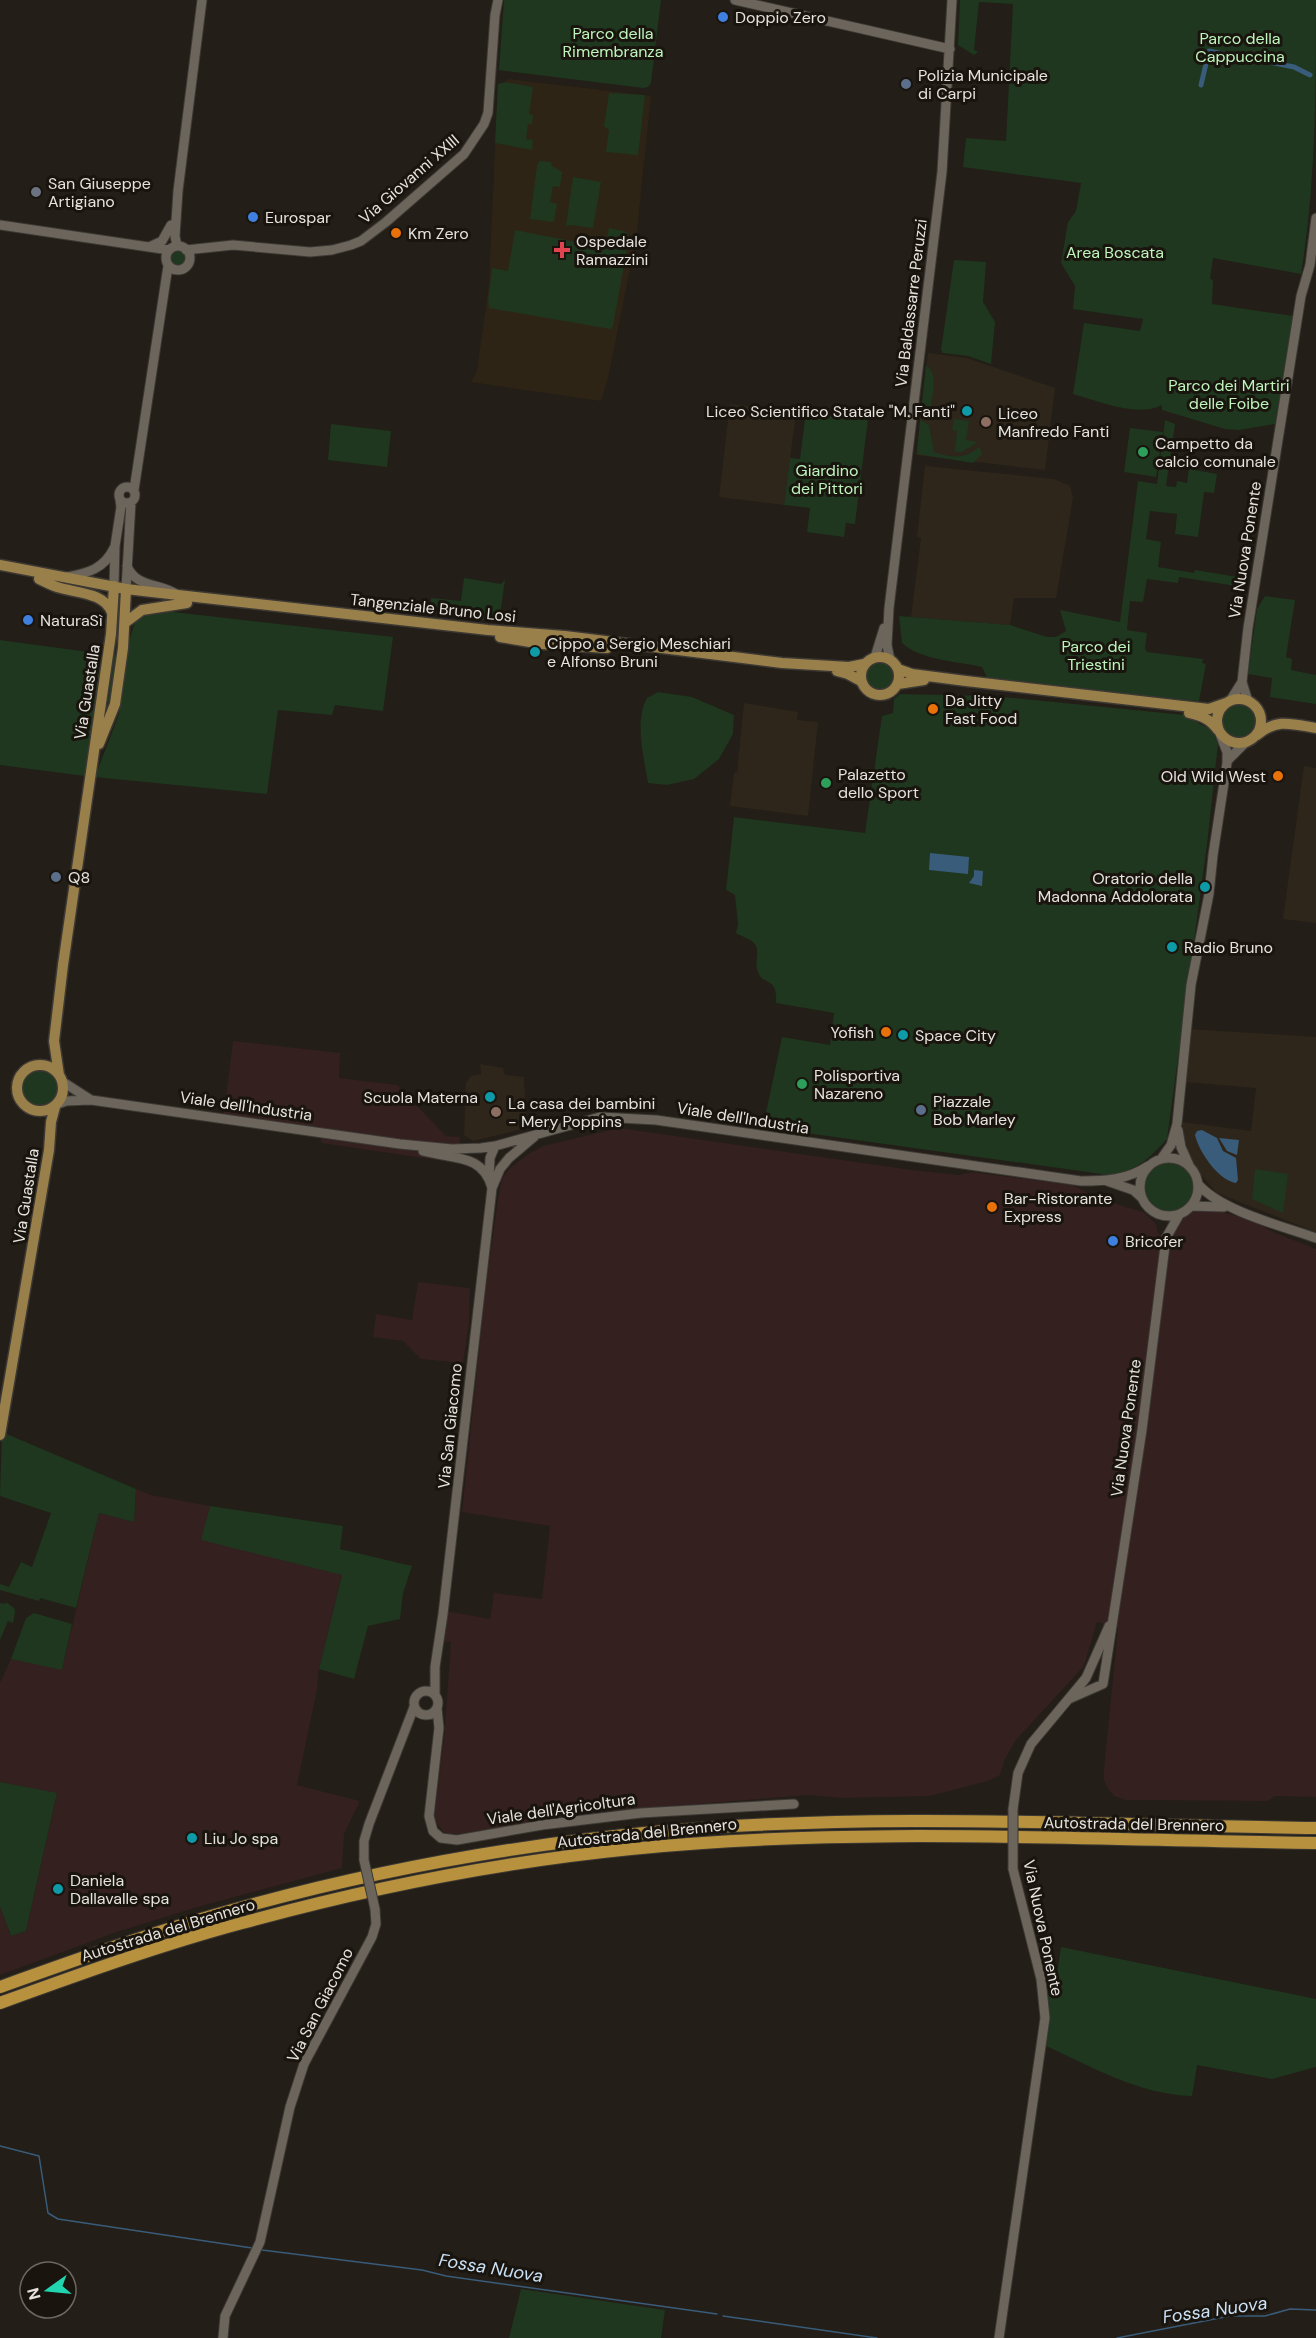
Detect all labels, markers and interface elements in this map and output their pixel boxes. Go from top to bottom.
place label: Doppio Zero [735,7,826,28]
marker: Doppio Zero [716,10,730,24]
park label: Parco della Rimembranza [563,23,663,62]
park label: Parco della Cappuccina [1195,28,1285,67]
place label: Polizia Municipale di Carpi [918,65,1048,104]
marker: Polizia Municipale di Carpi [899,77,913,91]
street label: Via Giovanni XXIII [354,130,464,228]
place label: San Giuseppe Artigiano [48,173,151,212]
marker: San Giuseppe Artigiano [29,185,43,199]
place label: Eurospar [265,207,331,228]
marker: Eurospar [246,210,260,224]
street label: Via Baldassarre Peruzzi [890,218,932,388]
place label: Km Zero [408,223,469,244]
marker: Km Zero [389,226,403,240]
place label: Ospedale Ramazzini [576,231,648,270]
marker: Ospedale Ramazzini [553,241,571,259]
park label: Area Boscata [1066,242,1164,263]
park label: Parco dei Martiri delle Foibe [1168,375,1290,414]
place label: Liceo Scientifico Statale "M. Fanti" [706,401,955,422]
place label: Liceo Manfredo Fanti [998,403,1109,442]
marker: Liceo Scientifico Statale "M. Fanti" [960,404,974,418]
marker: Liceo Manfredo Fanti [979,415,993,429]
place label: Campetto da calcio comunale [1155,433,1276,472]
marker: Campetto da calcio comunale [1136,445,1150,459]
park label: Giardino dei Pittori [791,460,863,499]
street label: Via Nuova Ponente [1224,480,1266,620]
street label: Tangenziale Bruno Losi [349,589,517,627]
place label: NaturaSì [40,610,103,631]
marker: NaturaSì [21,613,35,627]
place label: Cippo a Sergio Meschiari e Alfonso Bruni [547,633,731,672]
park label: Parco dei Triestini [1061,636,1131,675]
street label: Via Guastalla [69,643,105,741]
marker: Cippo a Sergio Meschiari e Alfonso Bruni [528,645,542,659]
place label: Da Jitty Fast Food [945,690,1017,729]
marker: Da Jitty Fast Food [926,702,940,716]
place label: Palazetto dello Sport [838,764,919,803]
place label: Old Wild West [1161,766,1266,787]
marker: Old Wild West [1271,769,1285,783]
marker: Palazetto dello Sport [819,776,833,790]
place label: Q8 [68,867,90,888]
place label: Oratorio della Madonna Addolorata [1038,868,1193,907]
marker: Q8 [49,870,63,884]
marker: Oratorio della Madonna Addolorata [1198,880,1212,894]
place label: Radio Bruno [1184,937,1273,958]
marker: Radio Bruno [1165,940,1179,954]
place label: Yofish [830,1022,874,1043]
marker: Yofish [879,1025,893,1039]
place label: Space City [915,1025,996,1046]
marker: Space City [896,1028,910,1042]
place label: Polisportiva Nazareno [814,1065,900,1104]
marker: Polisportiva Nazareno [795,1077,809,1091]
street label: Viale dell'Industria [178,1086,314,1126]
place label: Scuola Materna [364,1087,478,1108]
marker: Scuola Materna [483,1090,497,1104]
place label: Piazzale Bob Marley [933,1091,1016,1130]
place label: La casa dei bambini - Mery Poppins [508,1093,655,1132]
street label: Viale dell'Industria [675,1097,811,1139]
marker: Piazzale Bob Marley [914,1103,928,1117]
marker: La casa dei bambini - Mery Poppins [489,1105,503,1119]
street label: Via Guastalla [8,1147,44,1245]
place label: Bar-Ristorante Express [1004,1188,1112,1227]
marker: Bar-Ristorante Express [985,1200,999,1214]
place label: Bricofer [1125,1231,1183,1252]
marker: Bricofer [1106,1234,1120,1248]
street label: Via Nuova Ponente [1106,1358,1146,1498]
street label: Via San Giacomo [433,1362,467,1490]
street label: Viale dell'Agricoltura [485,1788,637,1830]
street label: Autostrada del Brennero [1044,1812,1224,1836]
street label: Autostrada del Brennero [556,1813,738,1853]
place label: Liu Jo spa [204,1828,278,1849]
marker: Liu Jo spa [185,1831,199,1845]
street label: Via Nuova Ponente [1018,1858,1068,1998]
place label: Daniela Dallavalle spa [70,1870,169,1909]
marker: Daniela Dallavalle spa [51,1882,65,1896]
street label: Autostrada del Brennero [79,1894,257,1966]
street label: Via San Giacomo [282,1944,358,2066]
water label: Fossa Nuova [437,2248,545,2288]
north arrow [18,2260,78,2320]
text: N [22,2285,46,2302]
water label: Fossa Nuova [1161,2291,1269,2329]

